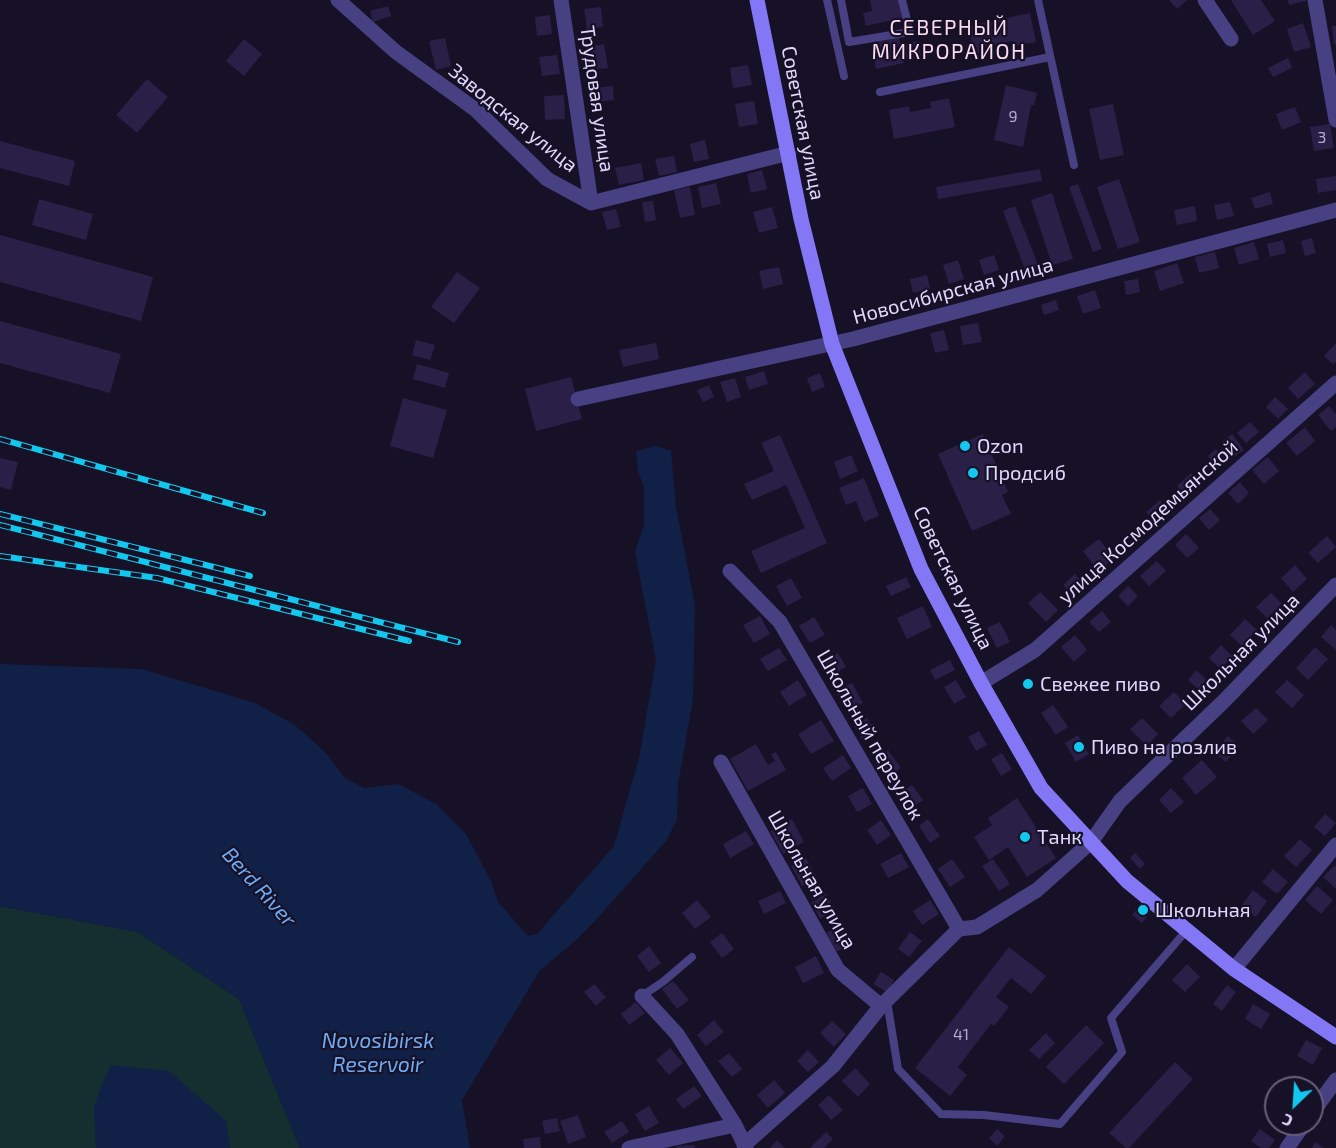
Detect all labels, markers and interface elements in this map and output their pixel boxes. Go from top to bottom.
district label: СЕВЕРНЫЙ МИКРОРАЙОН [872,15,1026,65]
street label: Трудовая улица [575,24,619,174]
street label: Советская улица [776,44,830,202]
street label: Заводская улица [444,59,582,177]
house number: 9 [1008,107,1018,127]
house number: 3 [1318,128,1326,148]
street label: Новосибирская улица [850,253,1056,329]
place label: Ozon [977,434,1024,458]
street label: улица Космодемьянской [1053,435,1243,609]
marker: Ozon [958,439,972,453]
place label: Продсиб [985,461,1066,485]
marker: Продсиб [966,466,980,480]
street label: Советская улица [908,502,998,654]
street label: Школьная улица [1177,588,1305,716]
street label: Школьный переулок [812,646,928,824]
place label: Свежее пиво [1040,672,1161,696]
marker: Свежее пиво [1021,677,1035,691]
place label: Пиво на розлив [1091,735,1237,759]
marker: Пиво на розлив [1072,740,1086,754]
street label: Школьная улица [763,806,861,954]
place label: Танк [1037,825,1082,849]
marker: Танк [1018,830,1032,844]
water label: Berd River [217,842,301,932]
place label: Школьная [1155,898,1251,922]
marker: Школьная [1136,903,1150,917]
house number: 41 [953,1025,969,1045]
water label: Novosibirsk Reservoir [322,1028,434,1078]
north arrow [1264,1076,1324,1136]
text: С [1279,1110,1295,1132]

